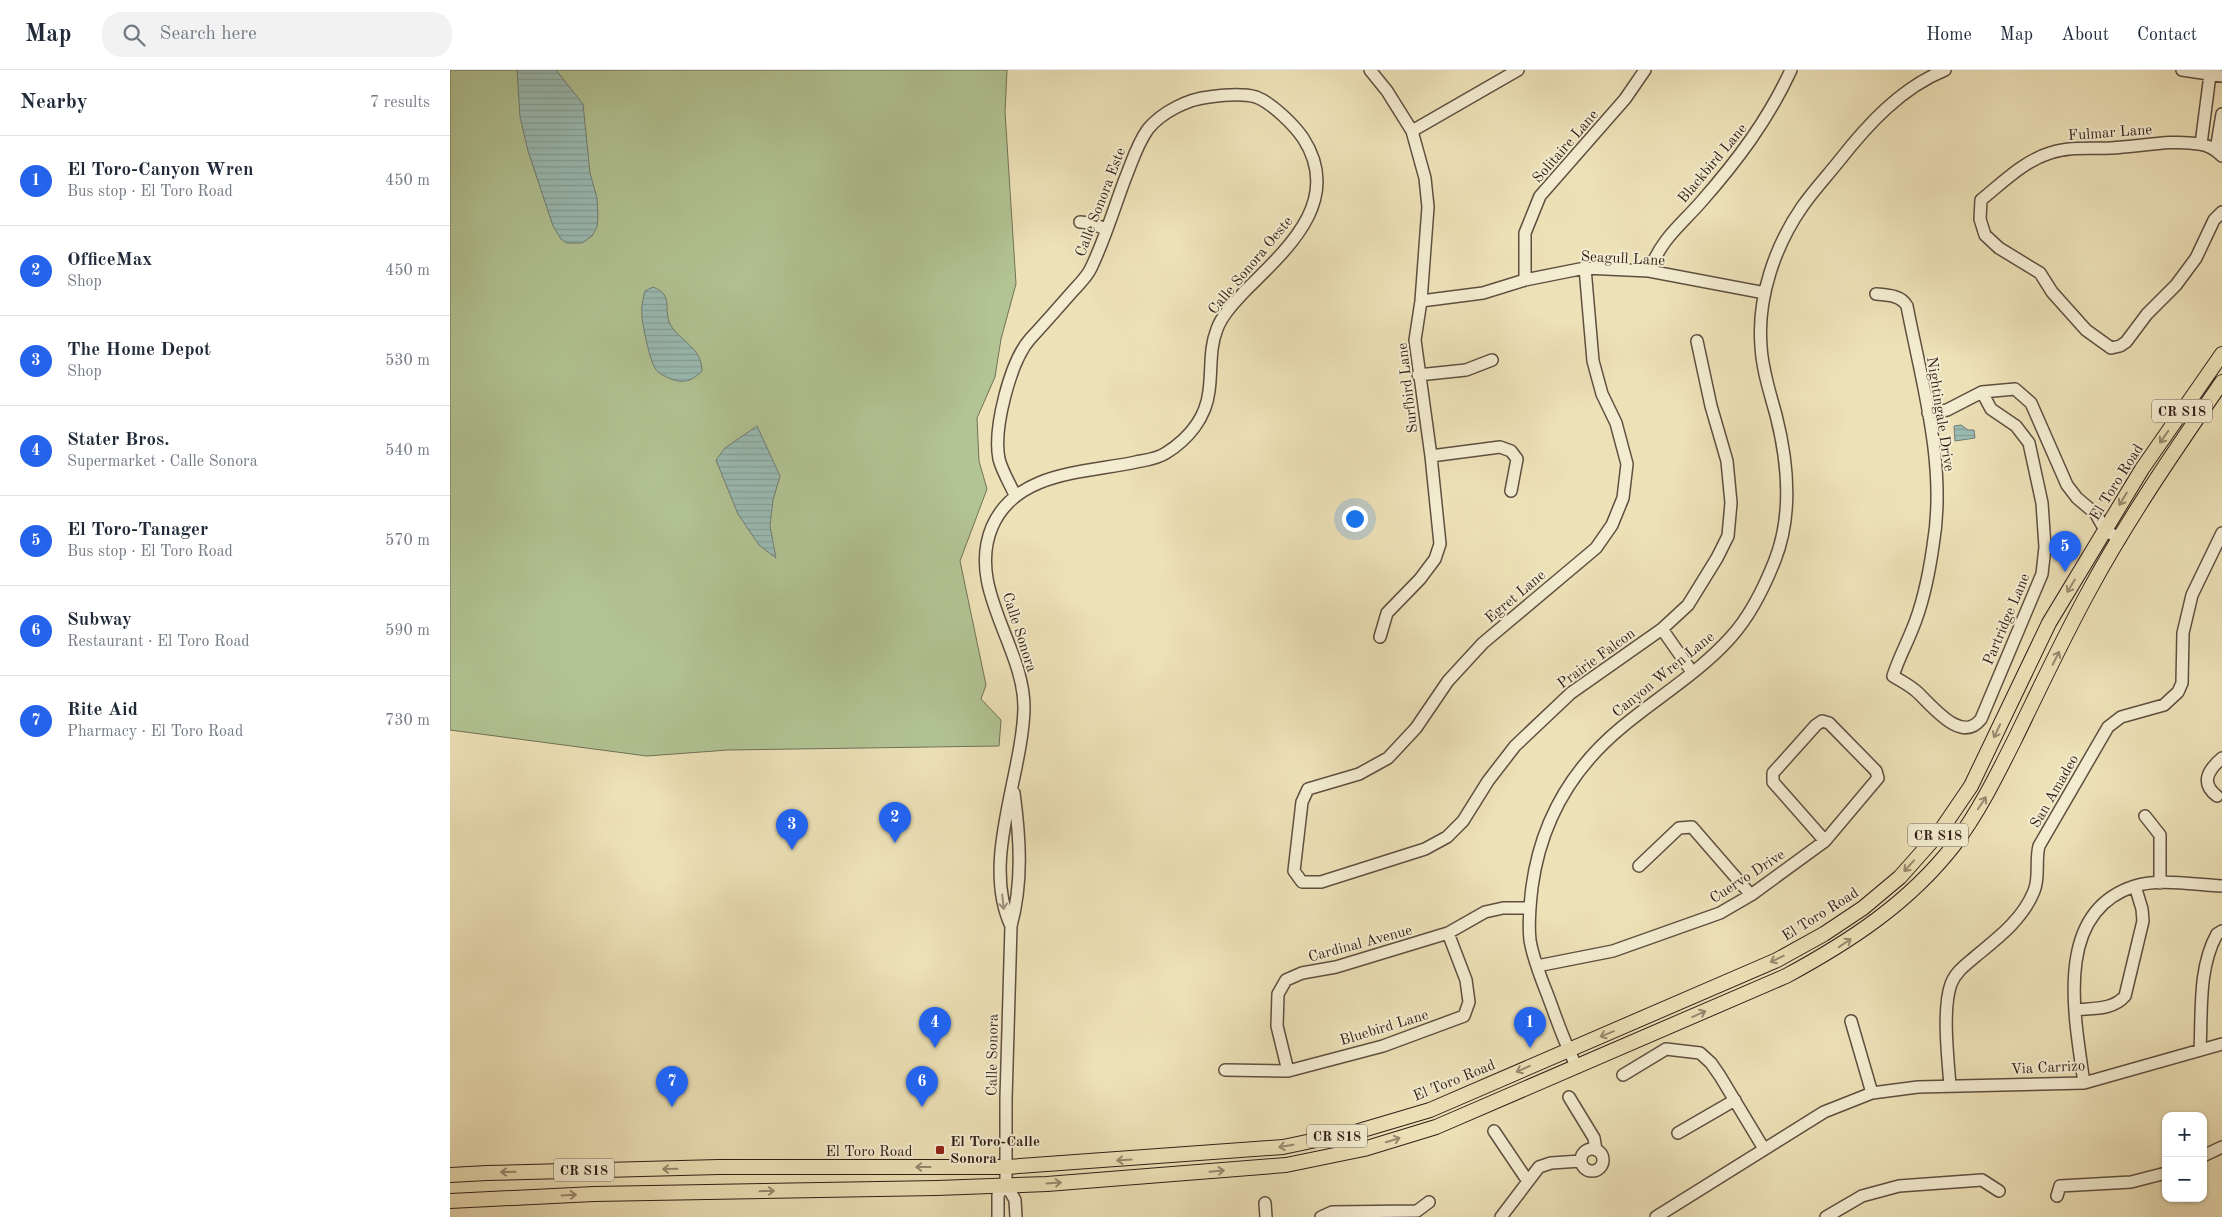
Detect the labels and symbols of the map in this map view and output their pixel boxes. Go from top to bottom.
street label: Solitaire Lane [1531,108,1602,186]
street label: Blackbird Lane [1676,121,1751,207]
street label: Fulmar Lane [2068,123,2153,144]
street label: Calle Sonora Este [1074,146,1129,259]
street label: Calle Sonora Oeste [1206,214,1296,318]
street label: Seagull Lane [1580,250,1666,269]
street label: Surfbird Lane [1396,342,1421,434]
street label: Nightingale Drive [1923,356,1956,473]
road number: CR S18 [2152,400,2212,422]
one-way arrow [2159,430,2169,444]
street label: El Toro Road [2088,442,2147,524]
one-way arrow [2118,492,2128,506]
your location [1342,506,1368,532]
pin: 5 [2049,531,2081,572]
street label: Egret Lane [1483,568,1549,626]
street label: Partridge Lane [1981,571,2033,668]
one-way arrow [2065,579,2075,593]
street label: Calle Sonora [999,591,1039,675]
street label: Prairie Falcon [1555,626,1638,692]
street label: Canyon Wren Lane [1610,630,1718,721]
one-way arrow [2051,651,2061,666]
one-way arrow [1992,723,2001,738]
street label: San Amadeo [2028,753,2082,831]
one-way arrow [1977,796,1987,810]
pin: 2 [879,802,911,843]
pin: 3 [776,809,808,850]
road number: CR S18 [1908,824,1968,846]
street label: Cuervo Drive [1708,847,1788,907]
one-way arrow [1903,860,1915,873]
street label: El Toro Road [1780,886,1862,945]
one-way arrow [998,894,1008,910]
street label: Cardinal Avenue [1307,923,1414,966]
one-way arrow [1838,938,1852,948]
one-way arrow [1770,955,1785,964]
pin: 4 [919,1007,951,1048]
pin: 1 [1514,1007,1546,1048]
street label: Bluebird Lane [1338,1008,1431,1049]
one-way arrow [1691,1009,1706,1019]
street label: Calle Sonora [985,1013,1002,1096]
one-way arrow [1600,1029,1615,1039]
street label: El Toro Road [1411,1058,1498,1105]
street label: Via Carrizo [2011,1059,2086,1078]
one-way arrow [1516,1065,1531,1075]
pin: 7 [656,1066,688,1107]
pin: 6 [906,1066,938,1107]
road number: CR S18 [1307,1124,1367,1148]
one-way arrow [1385,1134,1401,1144]
place label: El Toro-Calle Sonora [950,1135,1040,1167]
one-way arrow [1278,1142,1294,1152]
marker: El Toro-Calle Sonora [934,1144,946,1156]
street label: El Toro Road [826,1145,913,1160]
one-way arrow [1116,1155,1132,1164]
road number: CR S18 [554,1158,614,1182]
one-way arrow [915,1162,932,1172]
one-way arrow [662,1164,678,1173]
one-way arrow [1208,1166,1224,1176]
one-way arrow [500,1167,516,1177]
one-way arrow [1046,1178,1062,1188]
one-way arrow [758,1186,775,1196]
one-way arrow [560,1190,576,1199]

